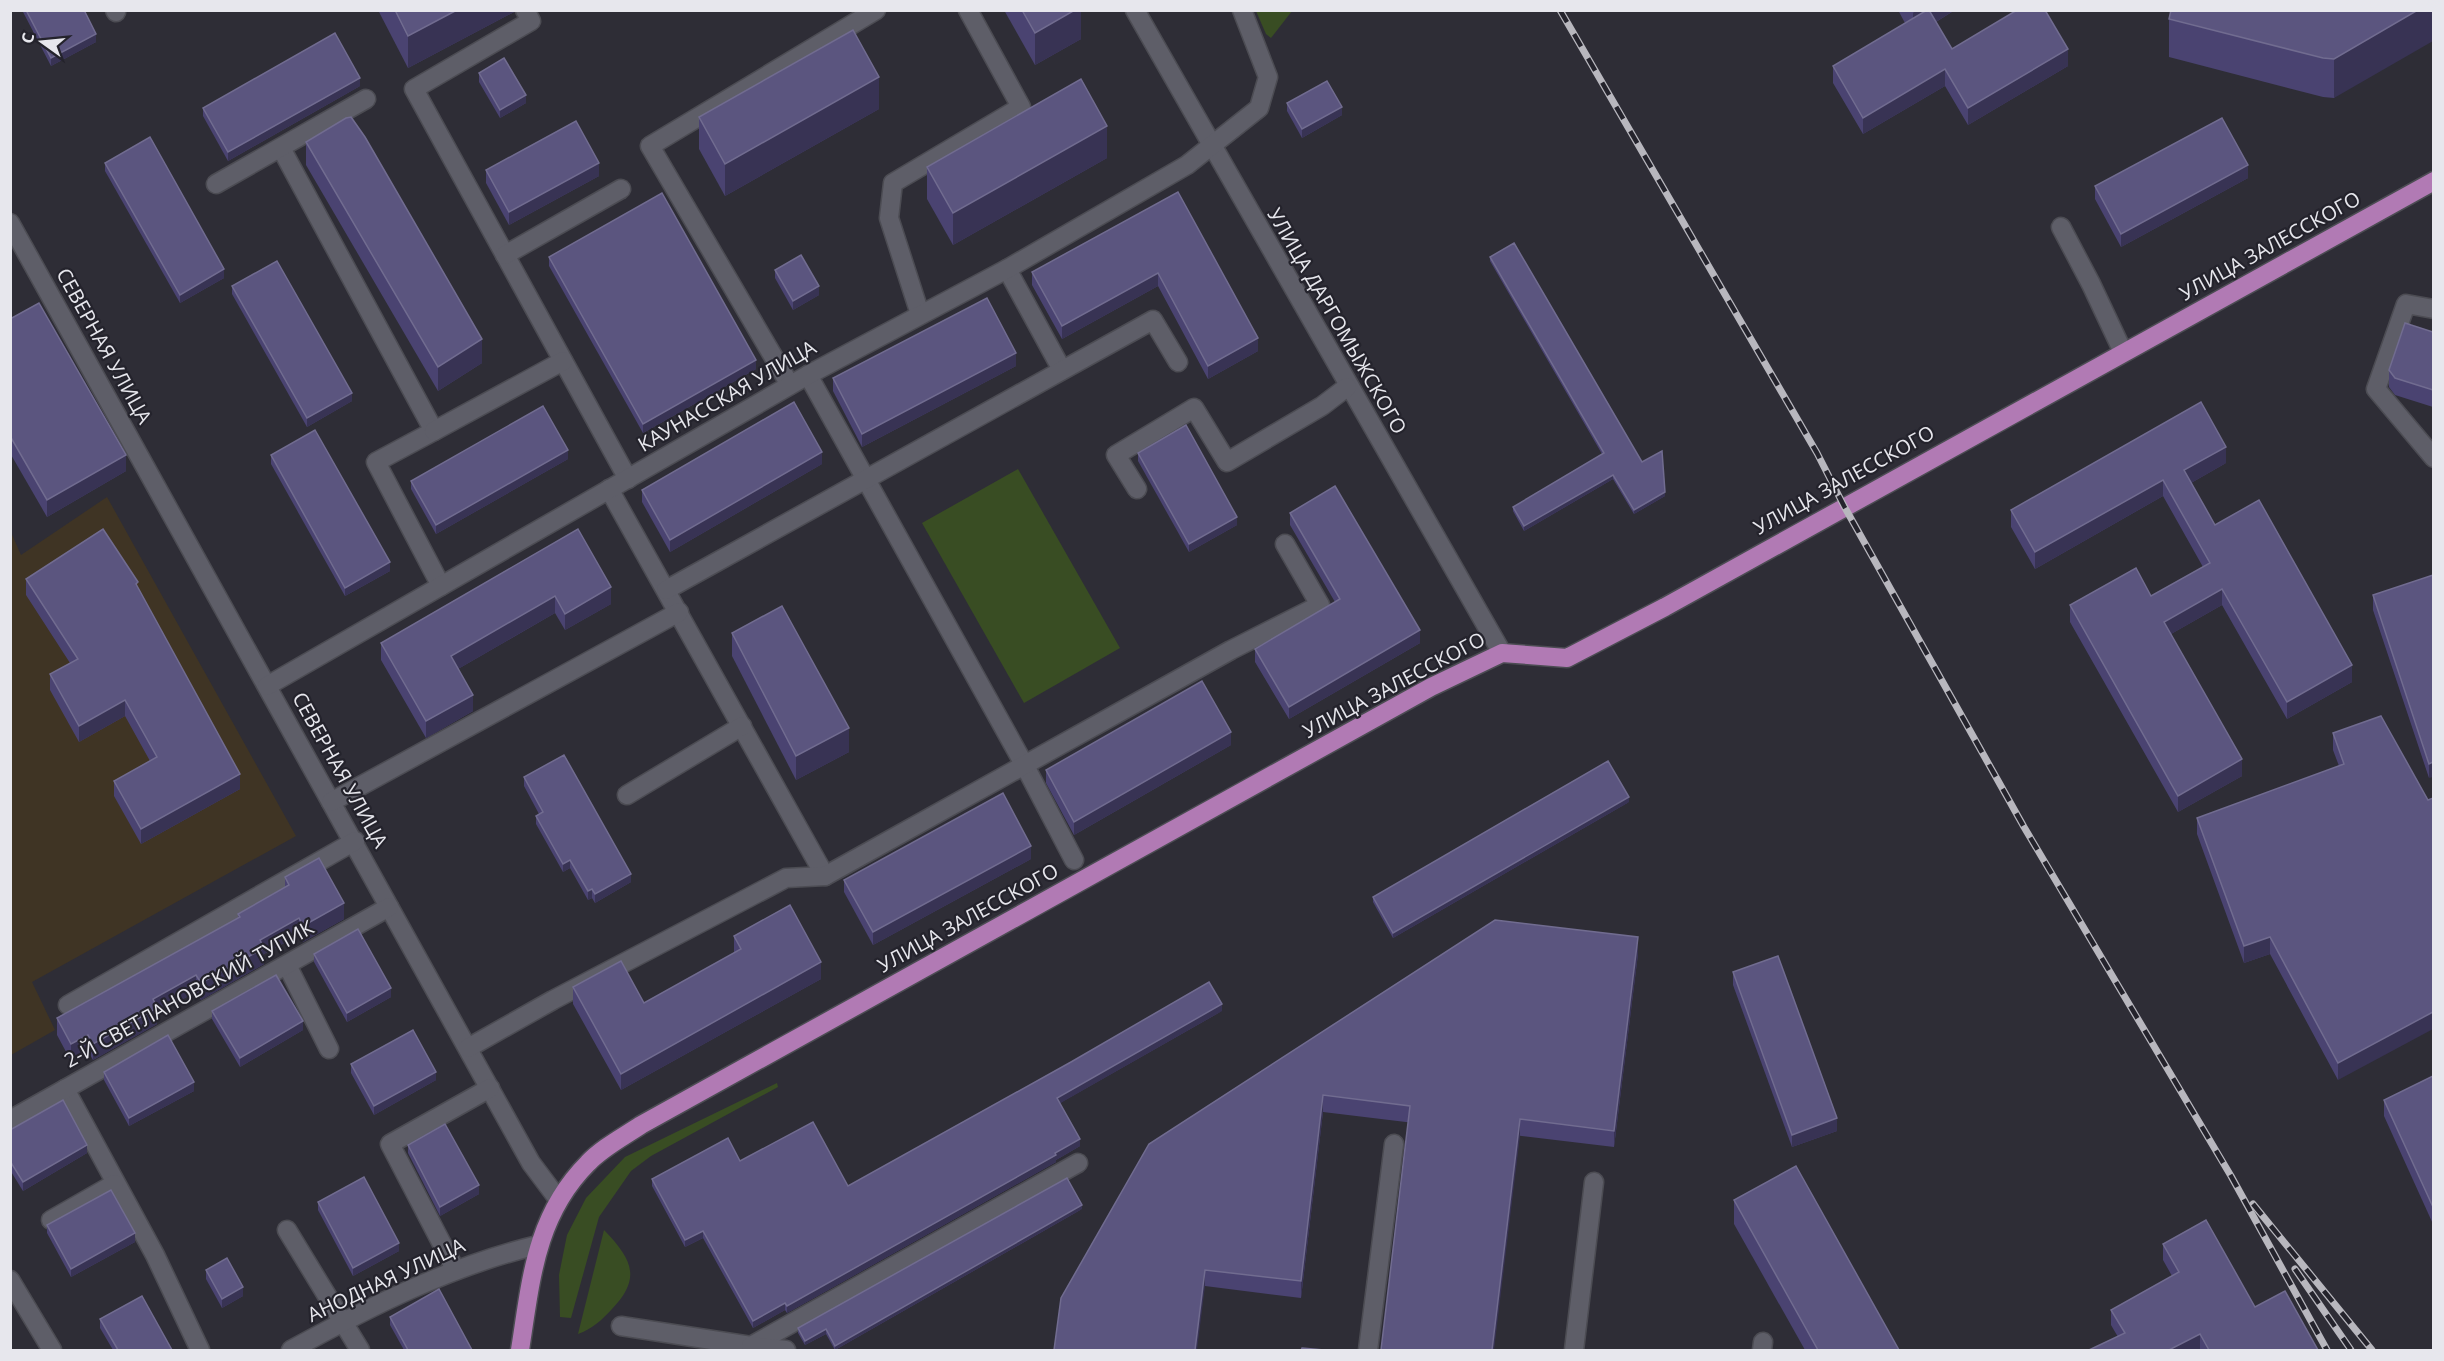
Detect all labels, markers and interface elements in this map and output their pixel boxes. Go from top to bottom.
north arrow [12,12,72,72]
text: С [16,30,39,46]
street label: УЛИЦА ЗАЛЕССКОГО [2175,185,2365,306]
street label: УЛИЦА ДАРГОМЫЖСКОГО [1262,203,1413,439]
street label: СЕВЕРНАЯ УЛИЦА [50,263,159,429]
street label: КАУНАССКАЯ УЛИЦА [633,333,821,458]
street label: УЛИЦА ЗАЛЕССКОГО [1749,419,1939,540]
street label: УЛИЦА ЗАЛЕССКОГО [1298,625,1490,744]
street label: СЕВЕРНАЯ УЛИЦА [286,687,395,853]
street label: УЛИЦА ЗАЛЕССКОГО [873,857,1063,978]
street label: 2-Й СВЕТЛАНОВСКИЙ ТУПИК [59,913,319,1074]
street label: АНОДНАЯ УЛИЦА [303,1231,469,1328]

